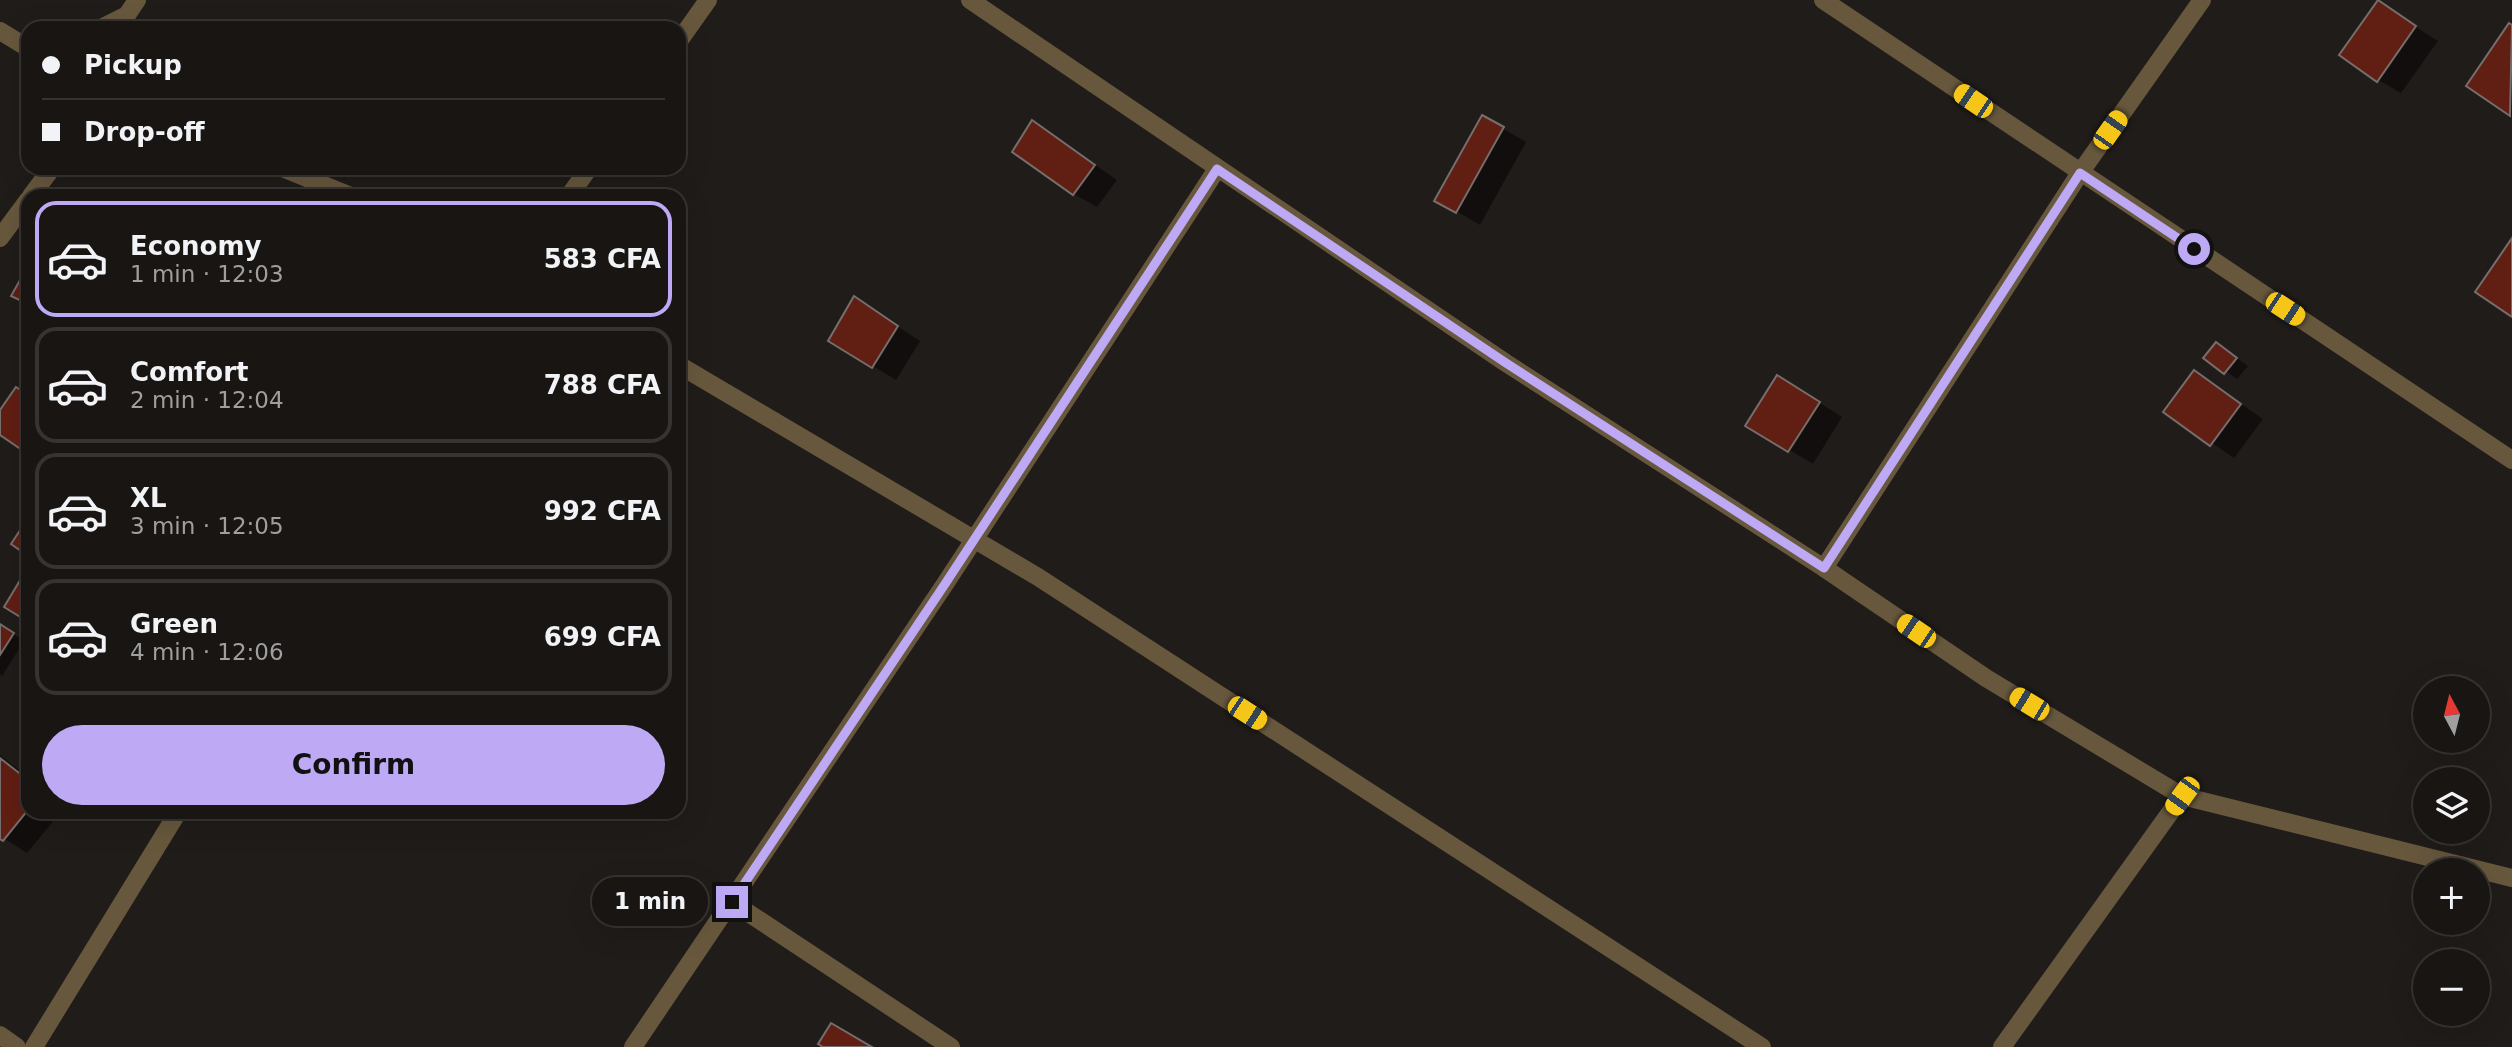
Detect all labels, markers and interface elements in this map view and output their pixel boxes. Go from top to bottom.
text: Pickup [84,50,182,80]
car [1950,81,1997,121]
car [2090,107,2131,153]
text: Drop-off [84,117,205,147]
icon: car [46,228,109,291]
text: Economy [130,231,261,261]
route start [2178,233,2210,265]
text: 583 CFA [544,244,661,274]
text: 1 min · 12:03 [130,261,284,287]
car [2262,289,2309,329]
icon: car [46,354,109,417]
text: Comfort [130,357,248,387]
text: 788 CFA [544,370,661,400]
text: 2 min · 12:04 [130,387,284,413]
icon: car [46,480,109,543]
text: XL [130,483,167,513]
text: 992 CFA [544,496,661,526]
text: 3 min · 12:05 [130,513,284,539]
icon: car [46,606,109,669]
text: Green [130,609,218,639]
car [1893,611,1940,651]
text: 699 CFA [544,622,661,652]
text: 4 min · 12:06 [130,639,284,665]
north arrow [2413,676,2490,752]
map controls [2413,676,2490,1026]
car [2006,684,2053,724]
car [1224,693,1271,733]
button: Confirm [42,725,665,805]
button: layers [2413,767,2490,844]
car [2162,773,2203,819]
button: + [2413,858,2490,935]
callout: 1 min [592,878,708,926]
route end [716,886,748,918]
text: 1 min [614,888,686,914]
button: − [2413,949,2490,1026]

